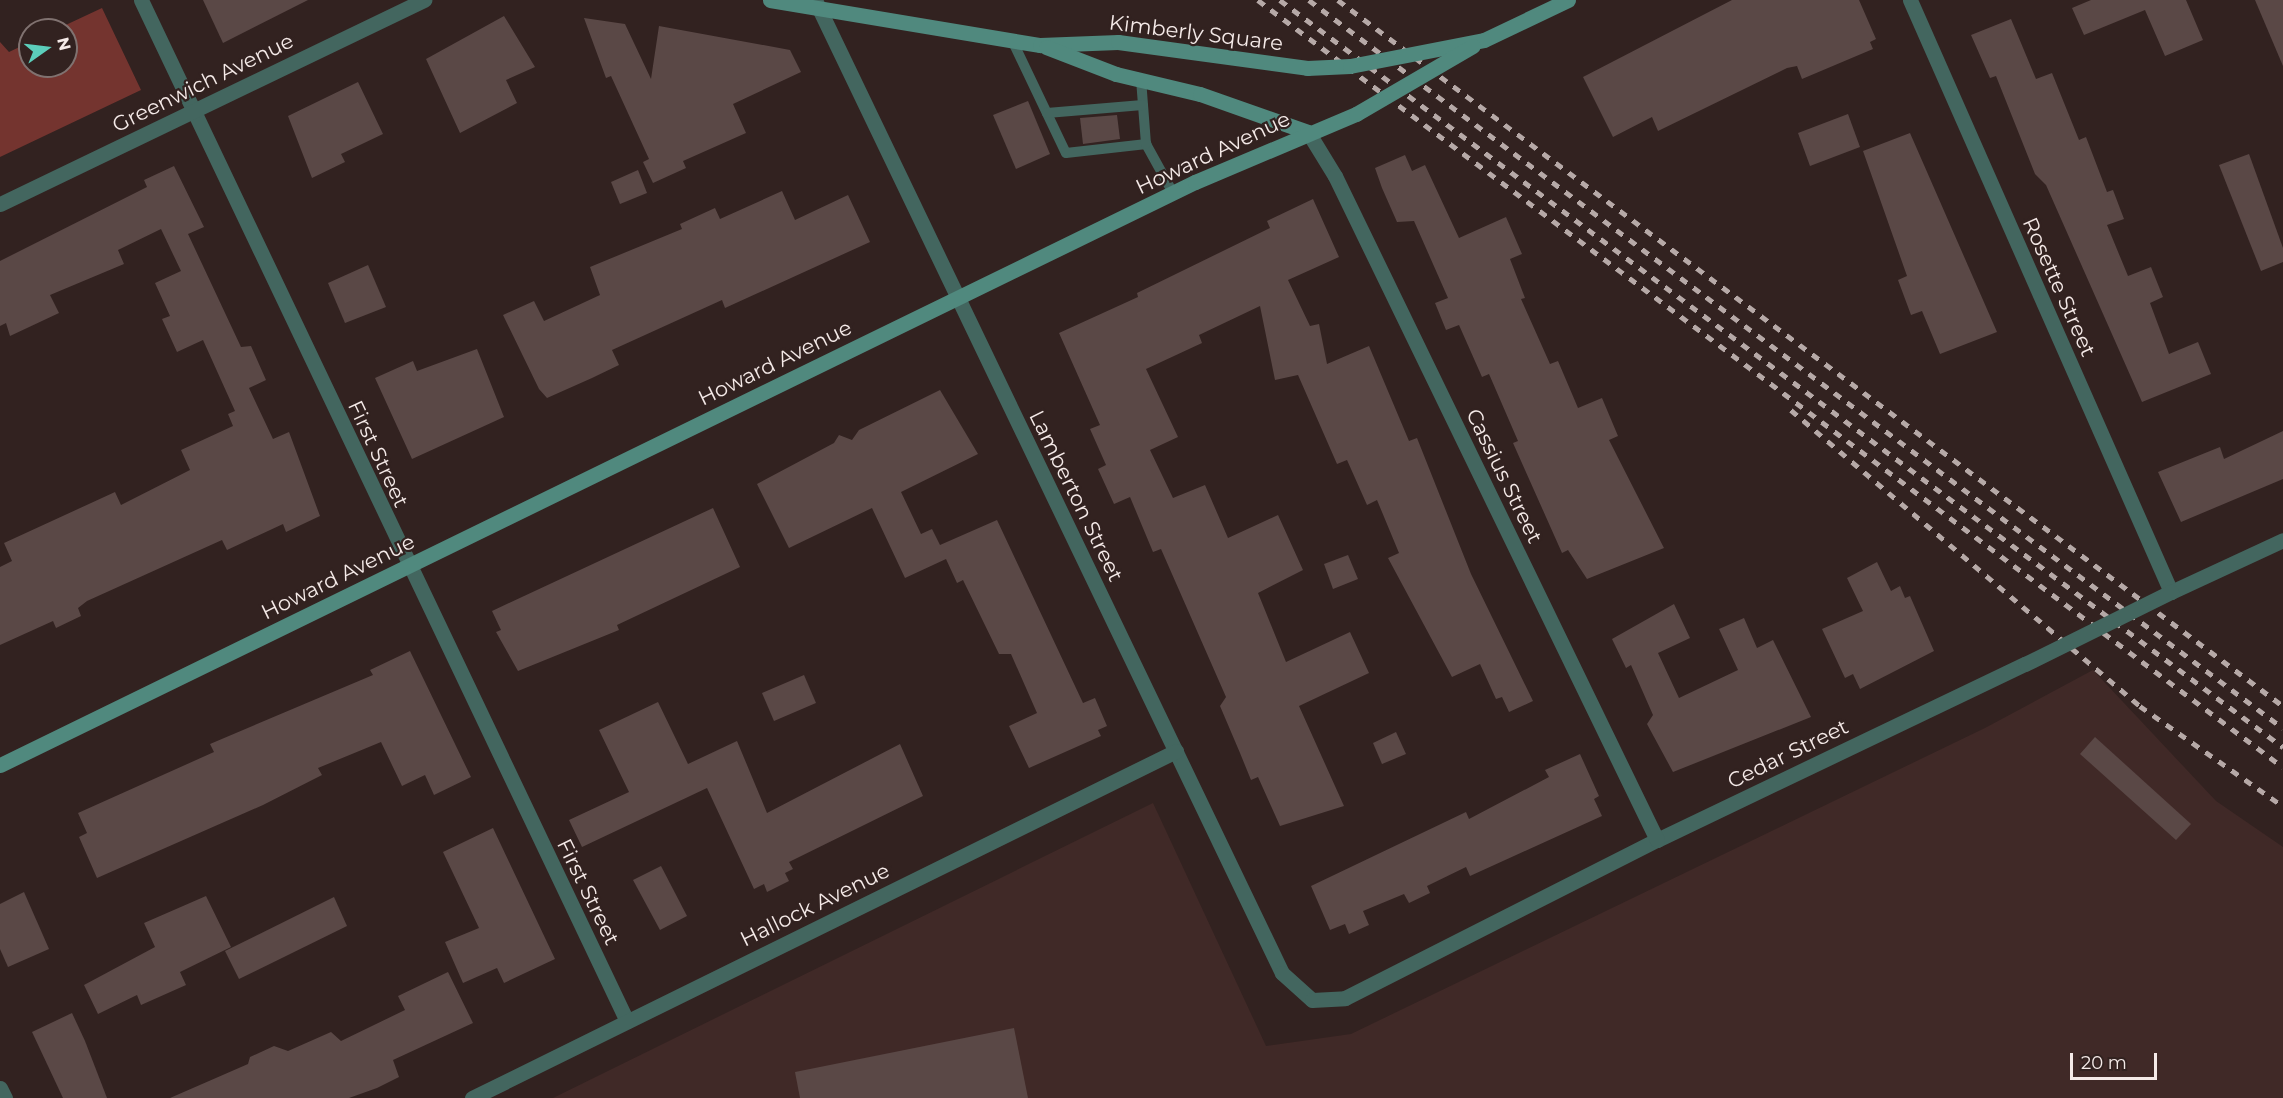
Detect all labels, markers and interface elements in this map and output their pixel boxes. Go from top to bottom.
street label: Kimberly Square [1108,10,1284,56]
north arrow [18,18,78,78]
street label: Greenwich Avenue [108,28,298,138]
text: N [53,35,75,53]
street label: Howard Avenue [1132,106,1294,200]
street label: Rosette Street [2017,214,2101,360]
street label: Howard Avenue [694,315,856,411]
street label: First Street [342,397,414,511]
street label: Cassius Street [1461,405,1547,547]
street label: Lamberton Street [1024,406,1128,586]
street label: Howard Avenue [257,529,419,625]
street label: Cedar Street [1724,714,1852,794]
street label: First Street [551,835,625,949]
street label: Hallock Avenue [736,858,894,952]
scale bar [2073,1041,2160,1079]
text: 20 m [2081,1052,2127,1074]

